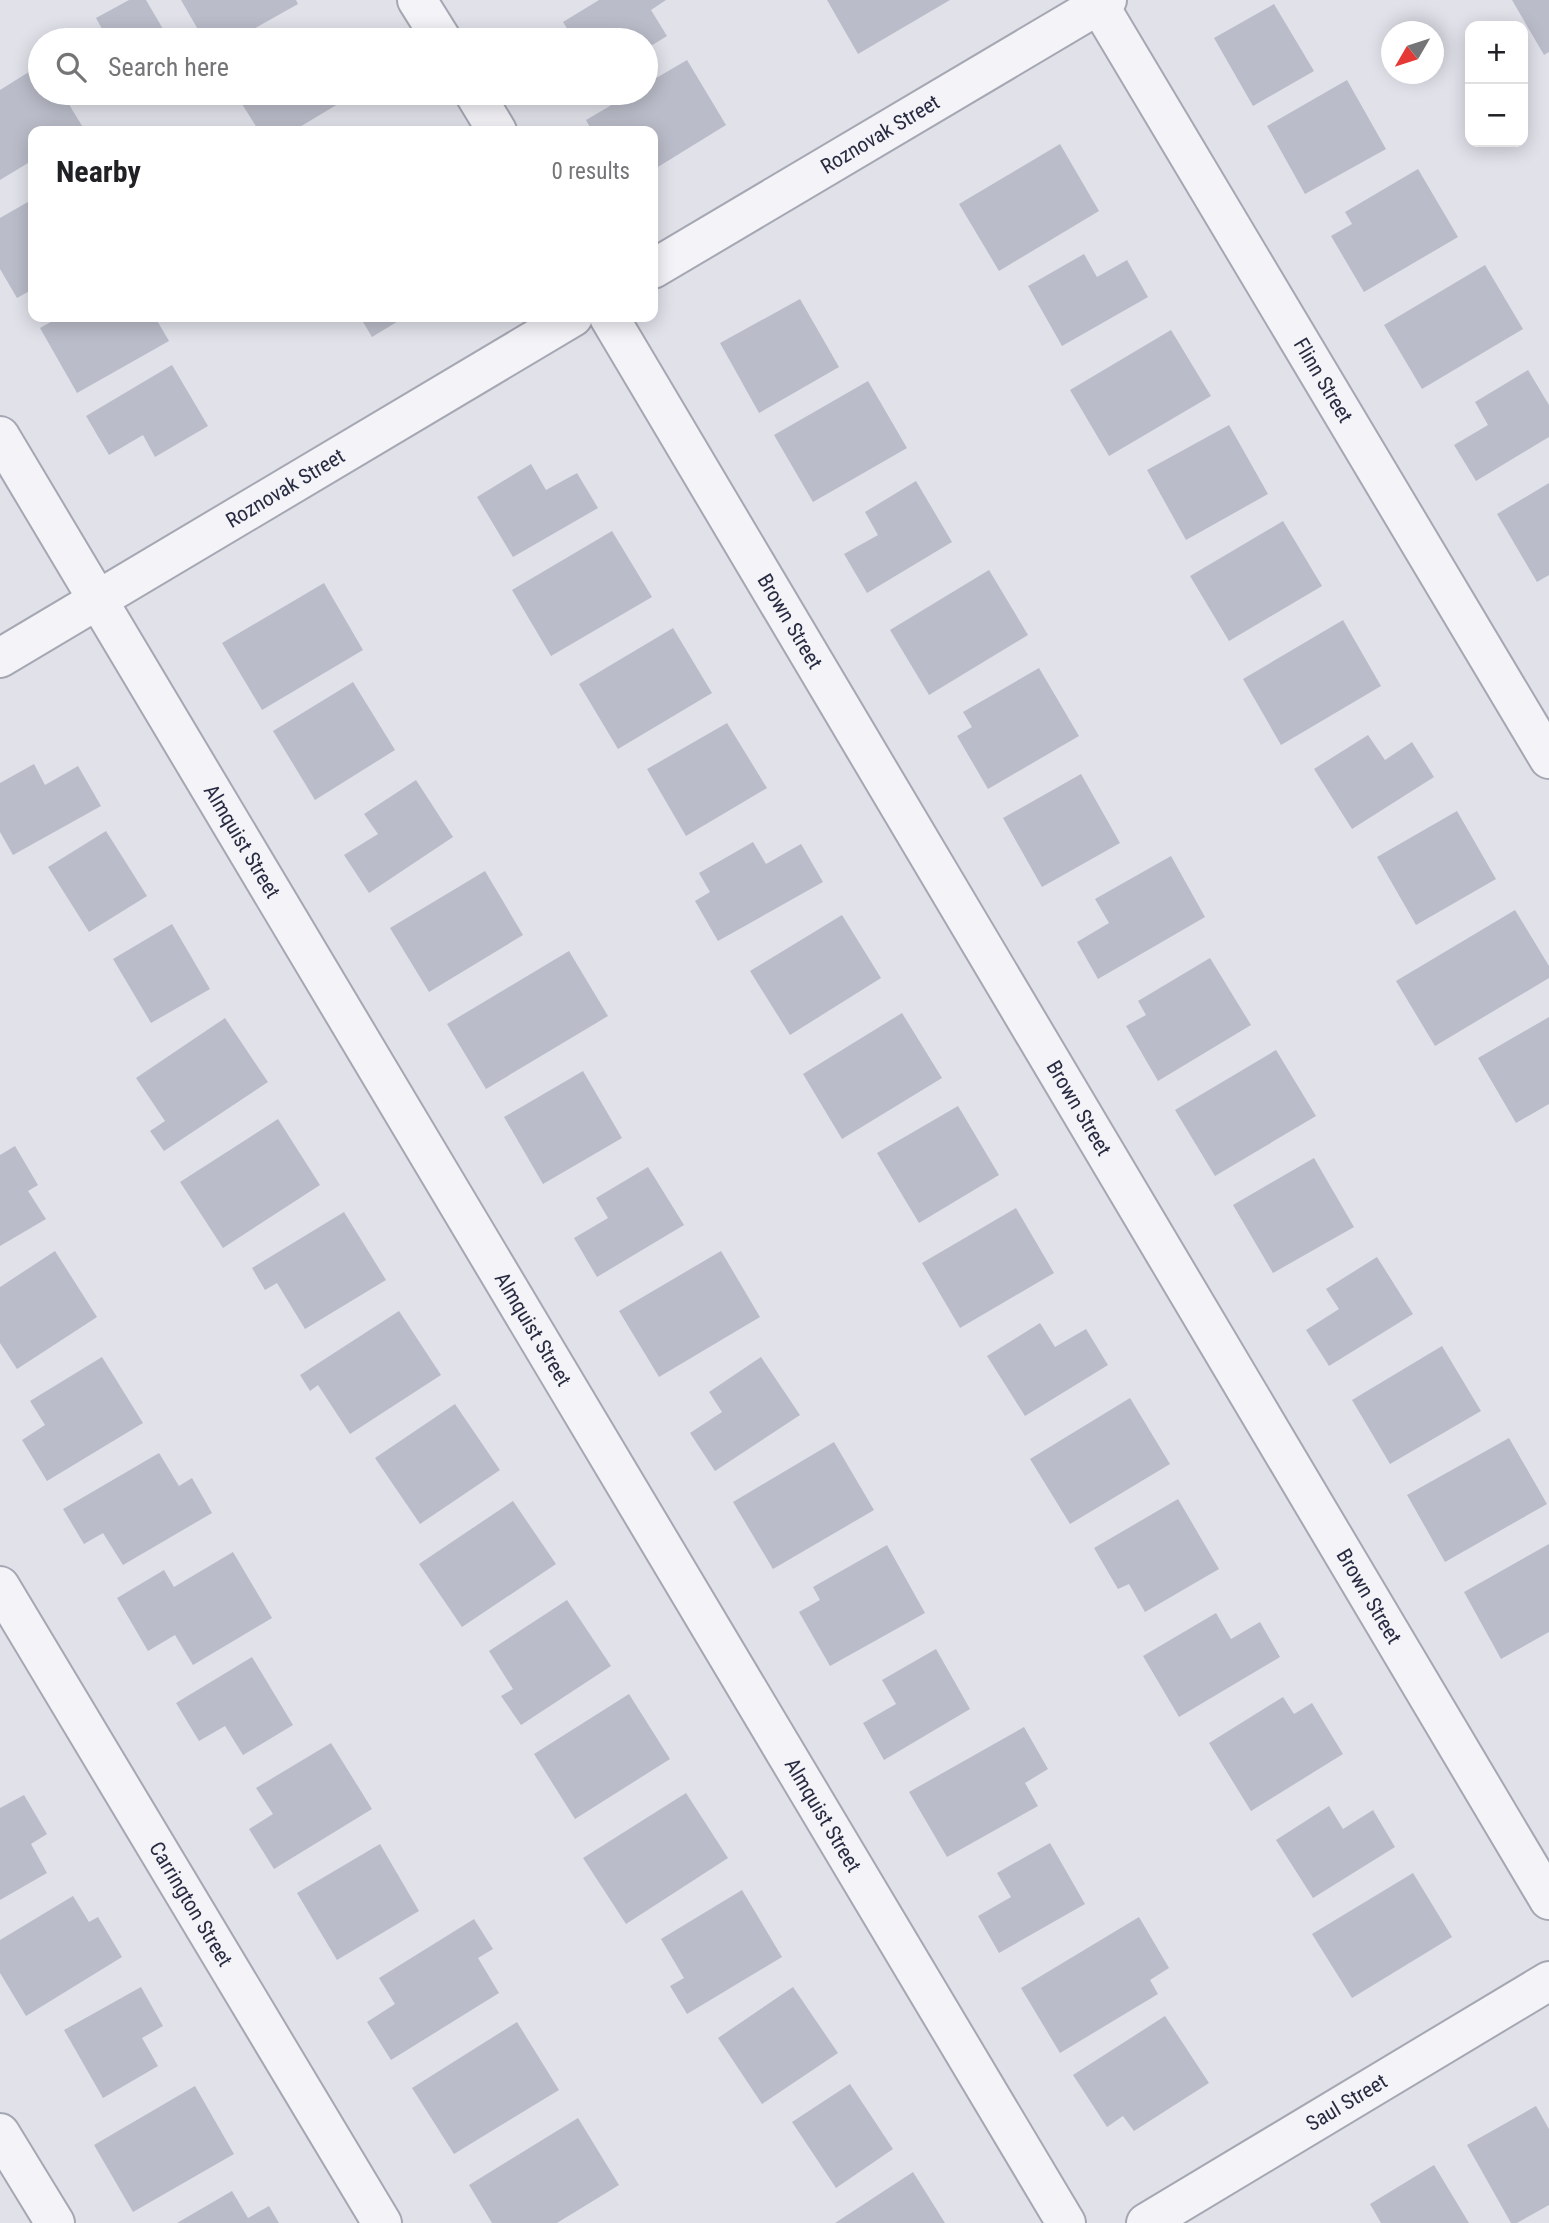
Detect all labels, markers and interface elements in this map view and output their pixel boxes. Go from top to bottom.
north arrow [1381,21,1444,84]
map controls [1465,21,1528,147]
button: + [1465,21,1528,84]
search box [28,28,658,105]
icon: search [52,48,90,86]
text: Search here [108,52,229,82]
button: − [1465,84,1528,147]
street label: Roznovak Street [816,90,944,179]
text: Nearby [56,154,141,189]
text: 0 results [552,158,630,185]
street label: Flinn Street [1289,334,1357,427]
street label: Roznovak Street [222,444,349,533]
street label: Brown Street [752,570,827,673]
street label: Almquist Street [199,780,285,903]
street label: Brown Street [1041,1056,1116,1160]
street label: Almquist Street [490,1268,576,1390]
street label: Brown Street [1331,1545,1406,1648]
street label: Almquist Street [780,1754,866,1876]
street label: Carrington Street [144,1838,237,1971]
street label: Saul Street [1302,2069,1391,2136]

